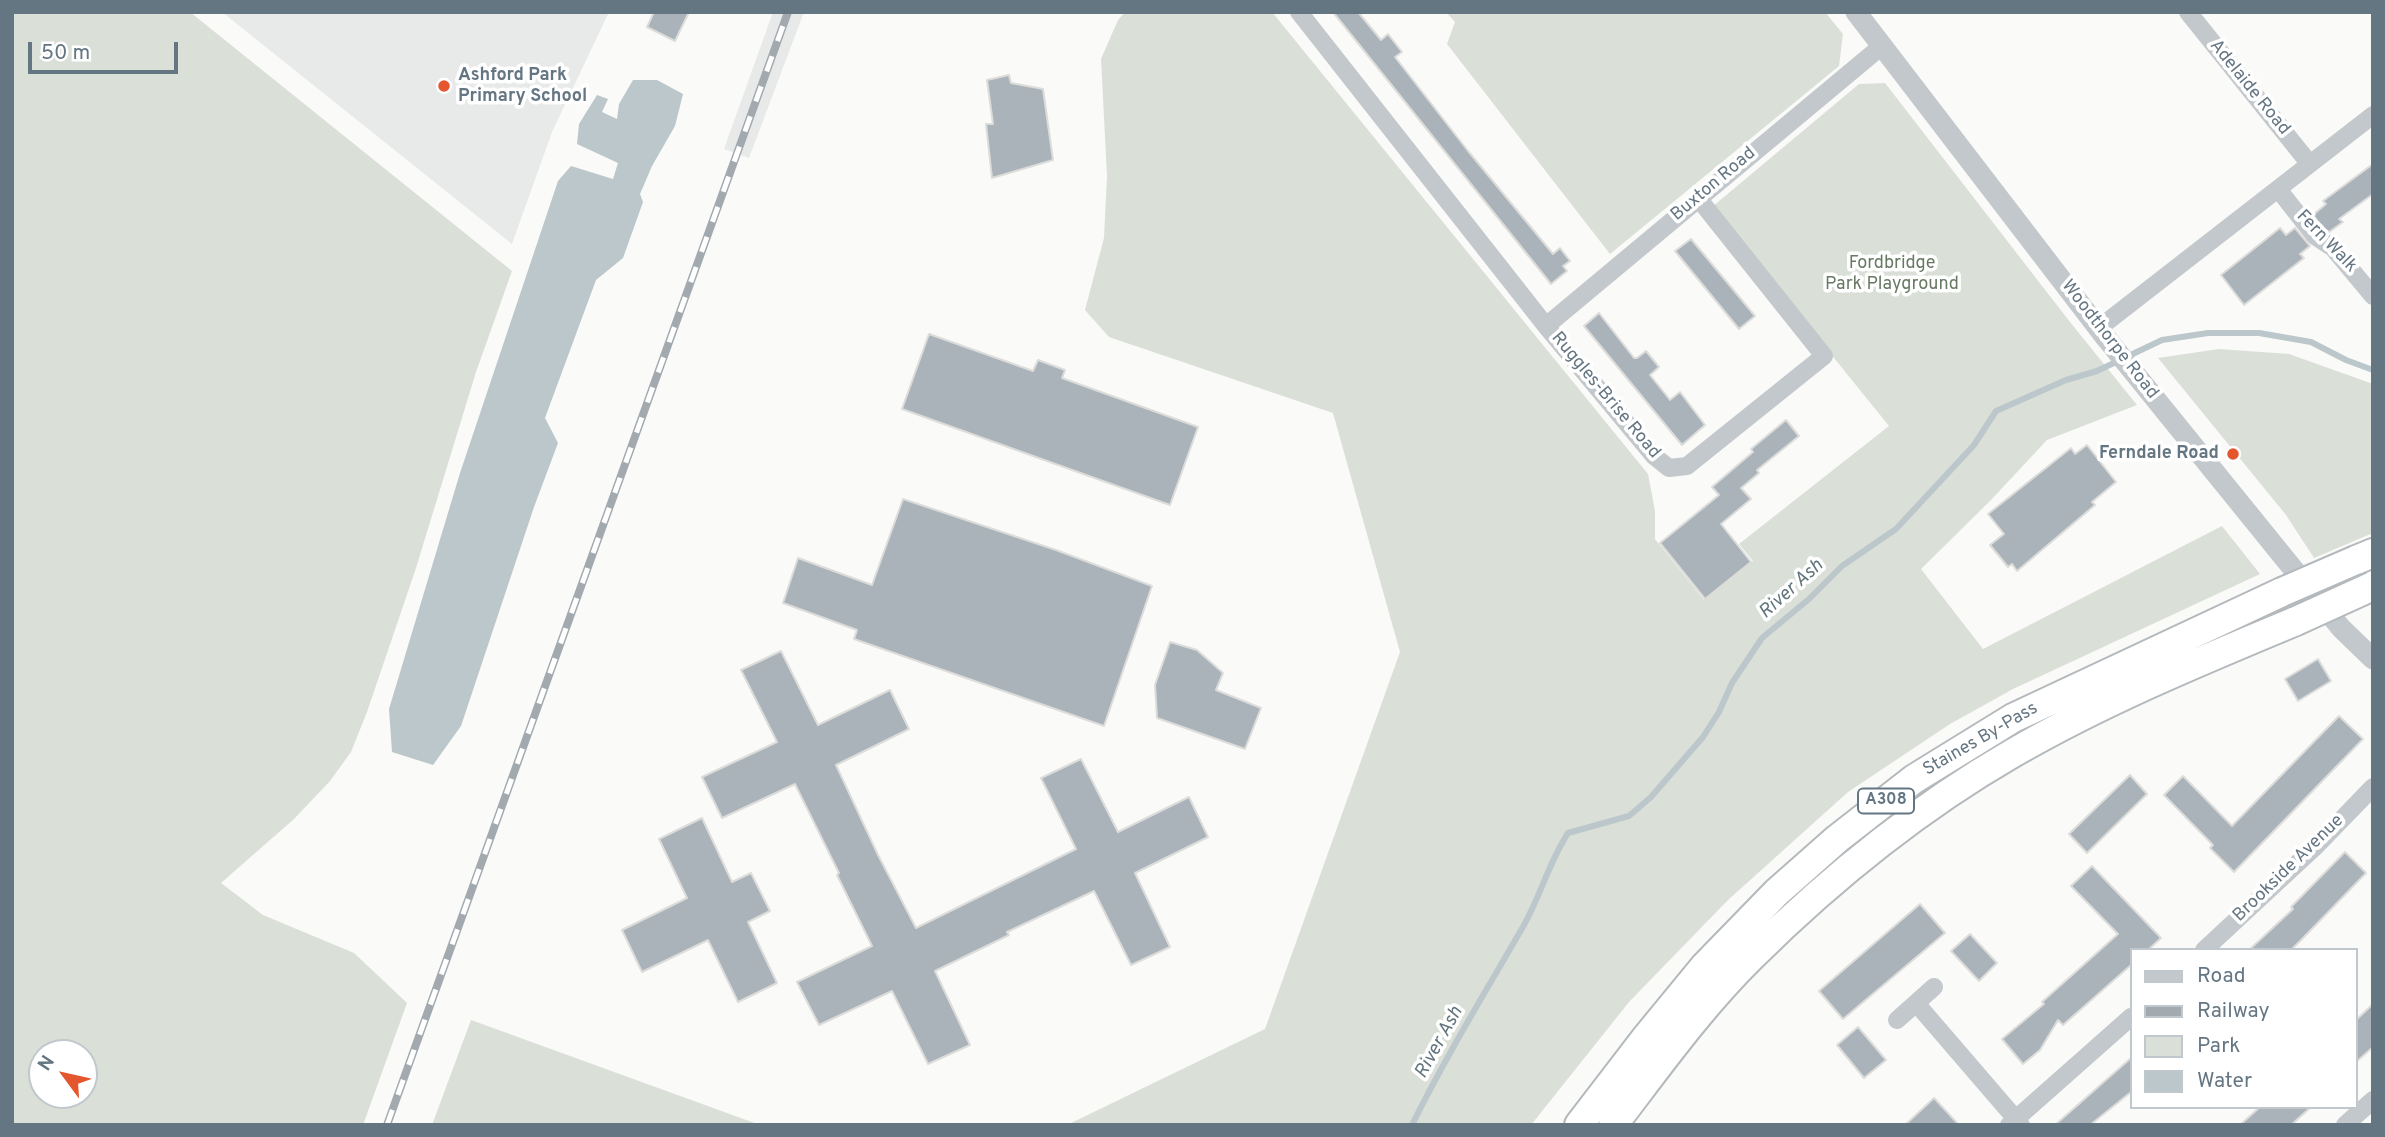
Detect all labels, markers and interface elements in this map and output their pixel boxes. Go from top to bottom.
scale bar [32,28,182,72]
street label: Adelaide Road [2204,36,2294,140]
text: 50 m [41,40,90,67]
place label: Ashford Park Primary School [458,65,587,108]
marker: Ashford Park Primary School [436,78,452,94]
street label: Buxton Road [1667,143,1761,227]
street label: Fern Walk [2291,206,2361,278]
park label: Fordbridge Park Playground [1825,253,1959,296]
street label: Woodthorpe Road [2056,276,2162,404]
street label: Ruggles-Brise Road [1546,328,1664,464]
place label: Ferndale Road [2099,443,2219,465]
marker: Ferndale Road [2225,446,2241,462]
water label: River Ash [1755,555,1829,625]
street label: Staines By-Pass [1920,698,2042,782]
road number: A308 [1858,788,1914,814]
street label: Brookside Avenue [2229,811,2349,927]
legend [2130,948,2357,1109]
text: Road [2197,963,2246,990]
text: Railway [2197,998,2270,1025]
water label: River Ash [1411,1003,1469,1083]
text: Park [2197,1033,2240,1060]
north arrow [28,1039,98,1109]
text: N [33,1051,61,1076]
text: Water [2197,1068,2252,1095]

